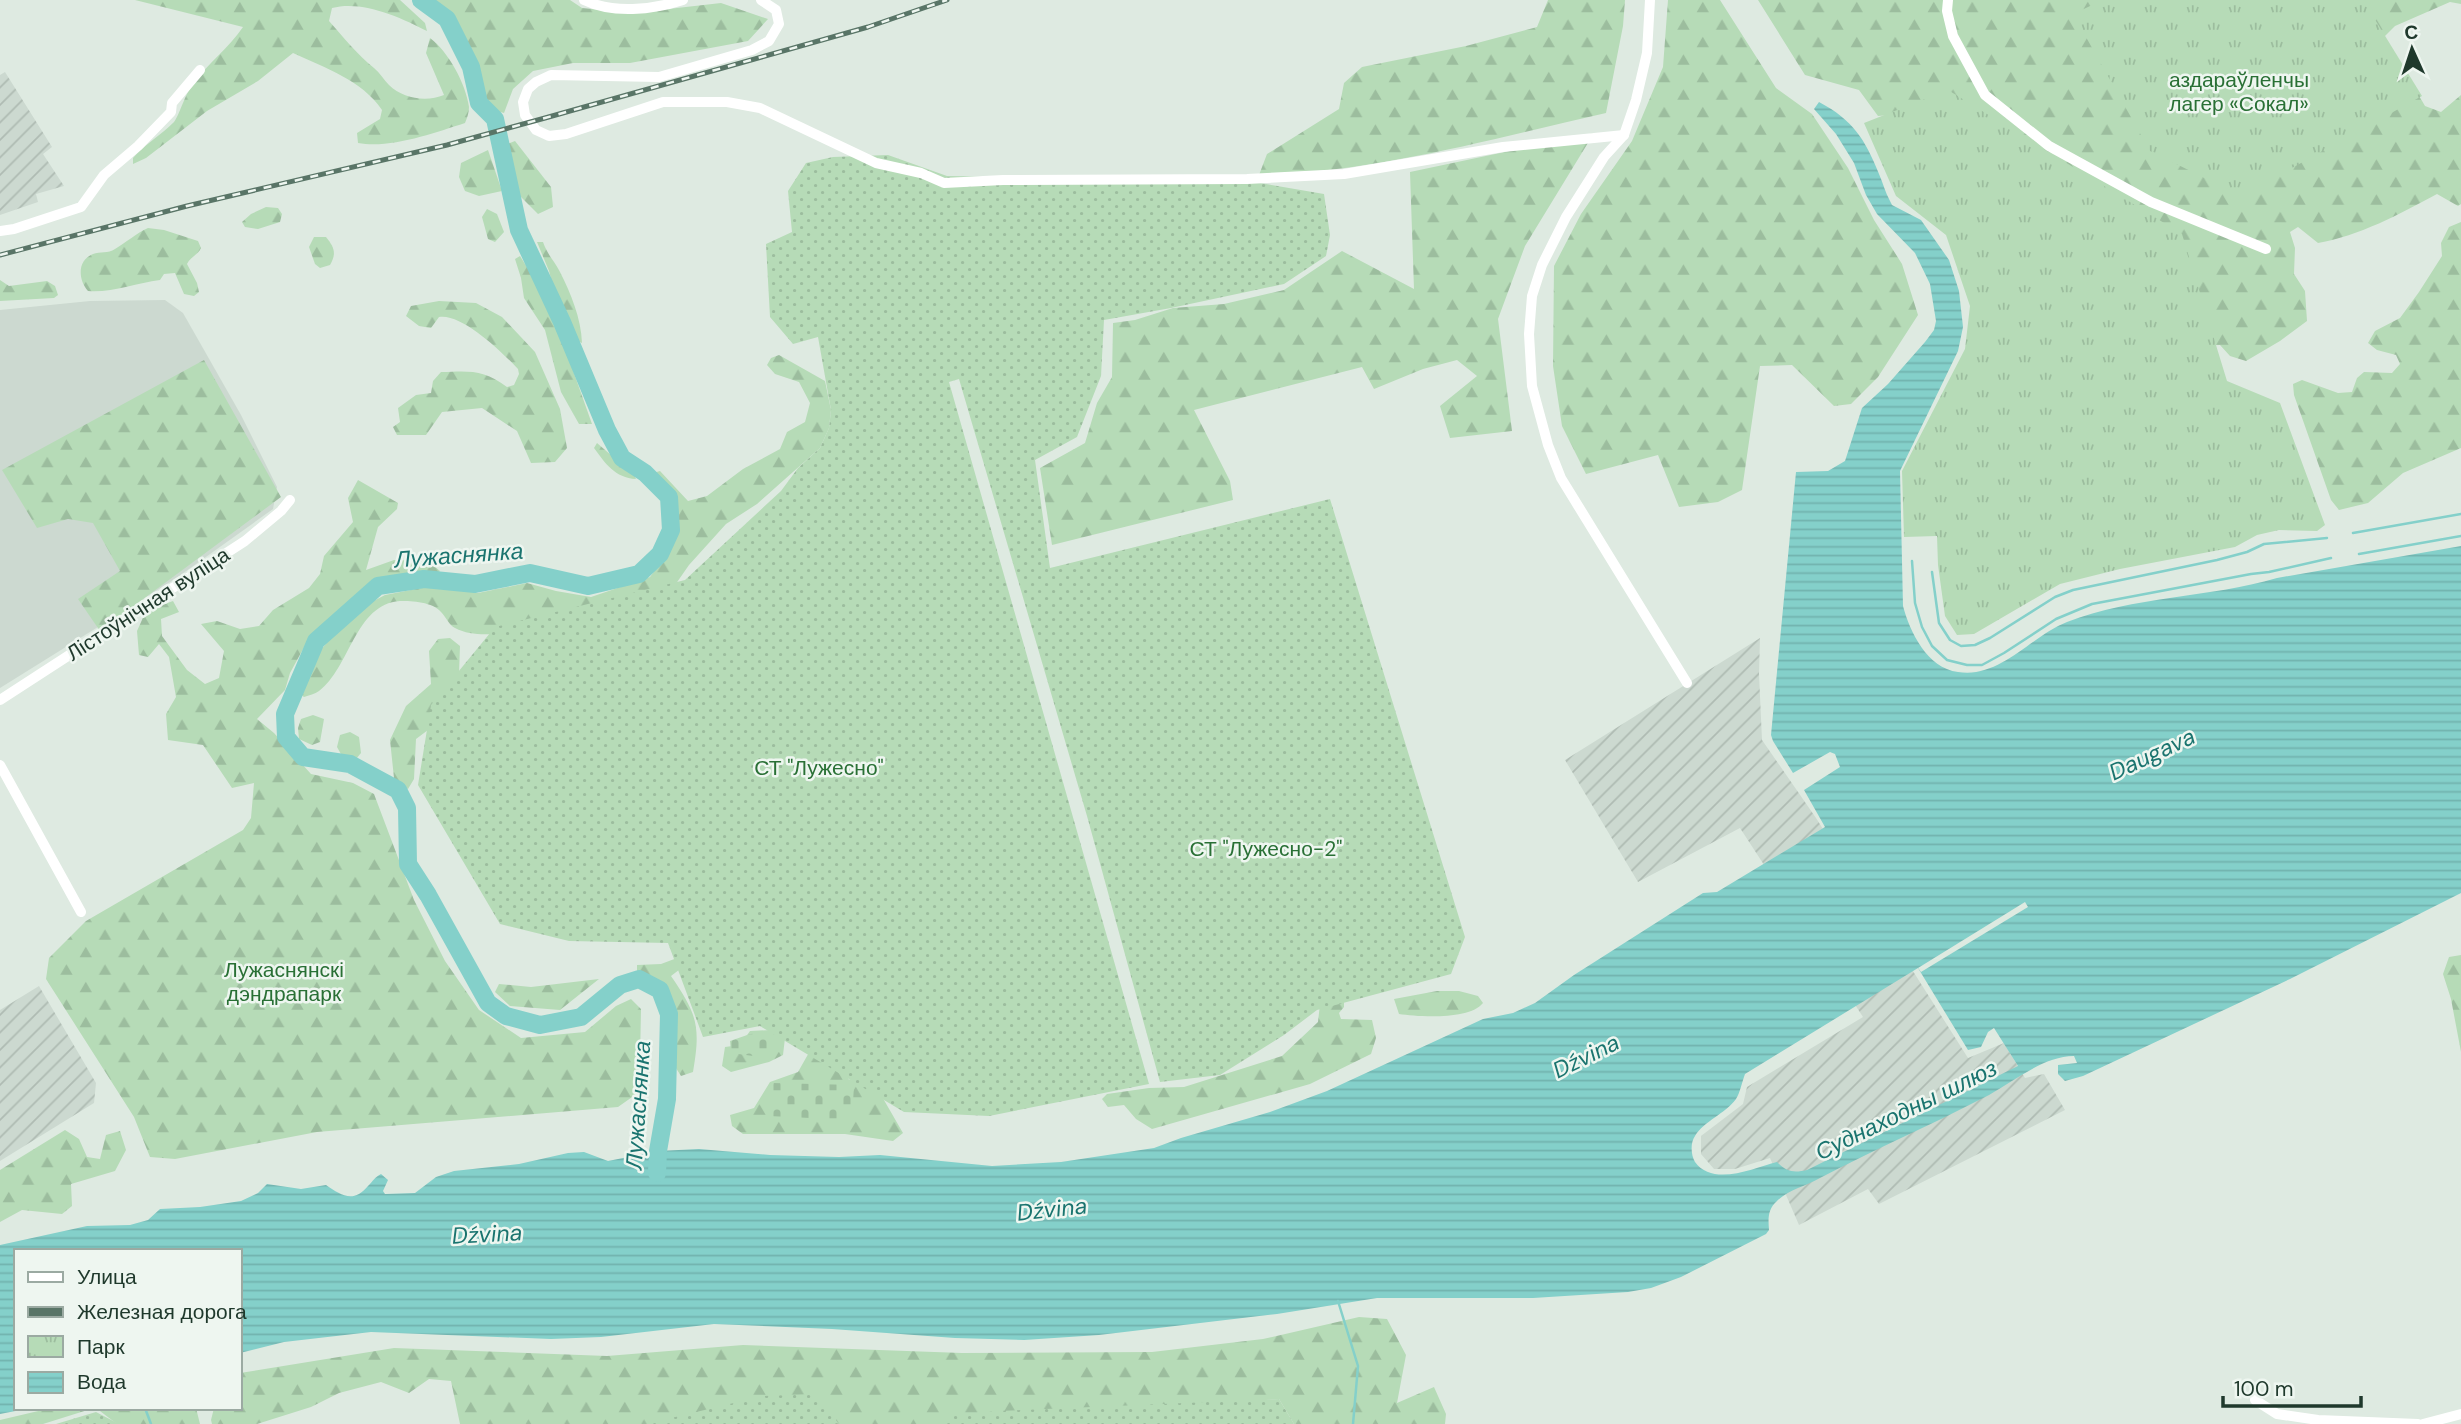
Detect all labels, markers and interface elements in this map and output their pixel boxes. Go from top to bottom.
north arrow [2377,14,2447,84]
text: С [2404,20,2419,45]
park label: аздараўленчы лагер «Сокал» [2169,66,2309,118]
water label: Лужаснянка [392,536,524,575]
street label: Лістоўнічная вуліца [61,541,235,667]
water label: Daugava [2104,721,2200,787]
park label: СТ "Лужесно" [754,754,884,782]
park label: СТ "Лужесно-2" [1190,835,1342,863]
park label: Лужаснянскі дэндрапарк [224,956,344,1008]
water label: Dźvina [1548,1027,1624,1085]
water label: Лужаснянка [618,1040,657,1172]
water label: Суднаходны шлюз [1810,1053,2002,1167]
water label: Dźvina [1015,1190,1089,1228]
water label: Dźvina [451,1217,523,1251]
legend [14,1249,242,1410]
text: Улица [77,1263,137,1291]
text: Железная дорога [77,1298,247,1326]
text: Парк [77,1333,125,1361]
scale bar [2223,1364,2361,1408]
text: Вода [77,1368,126,1396]
text: 100 m [2234,1375,2294,1403]

